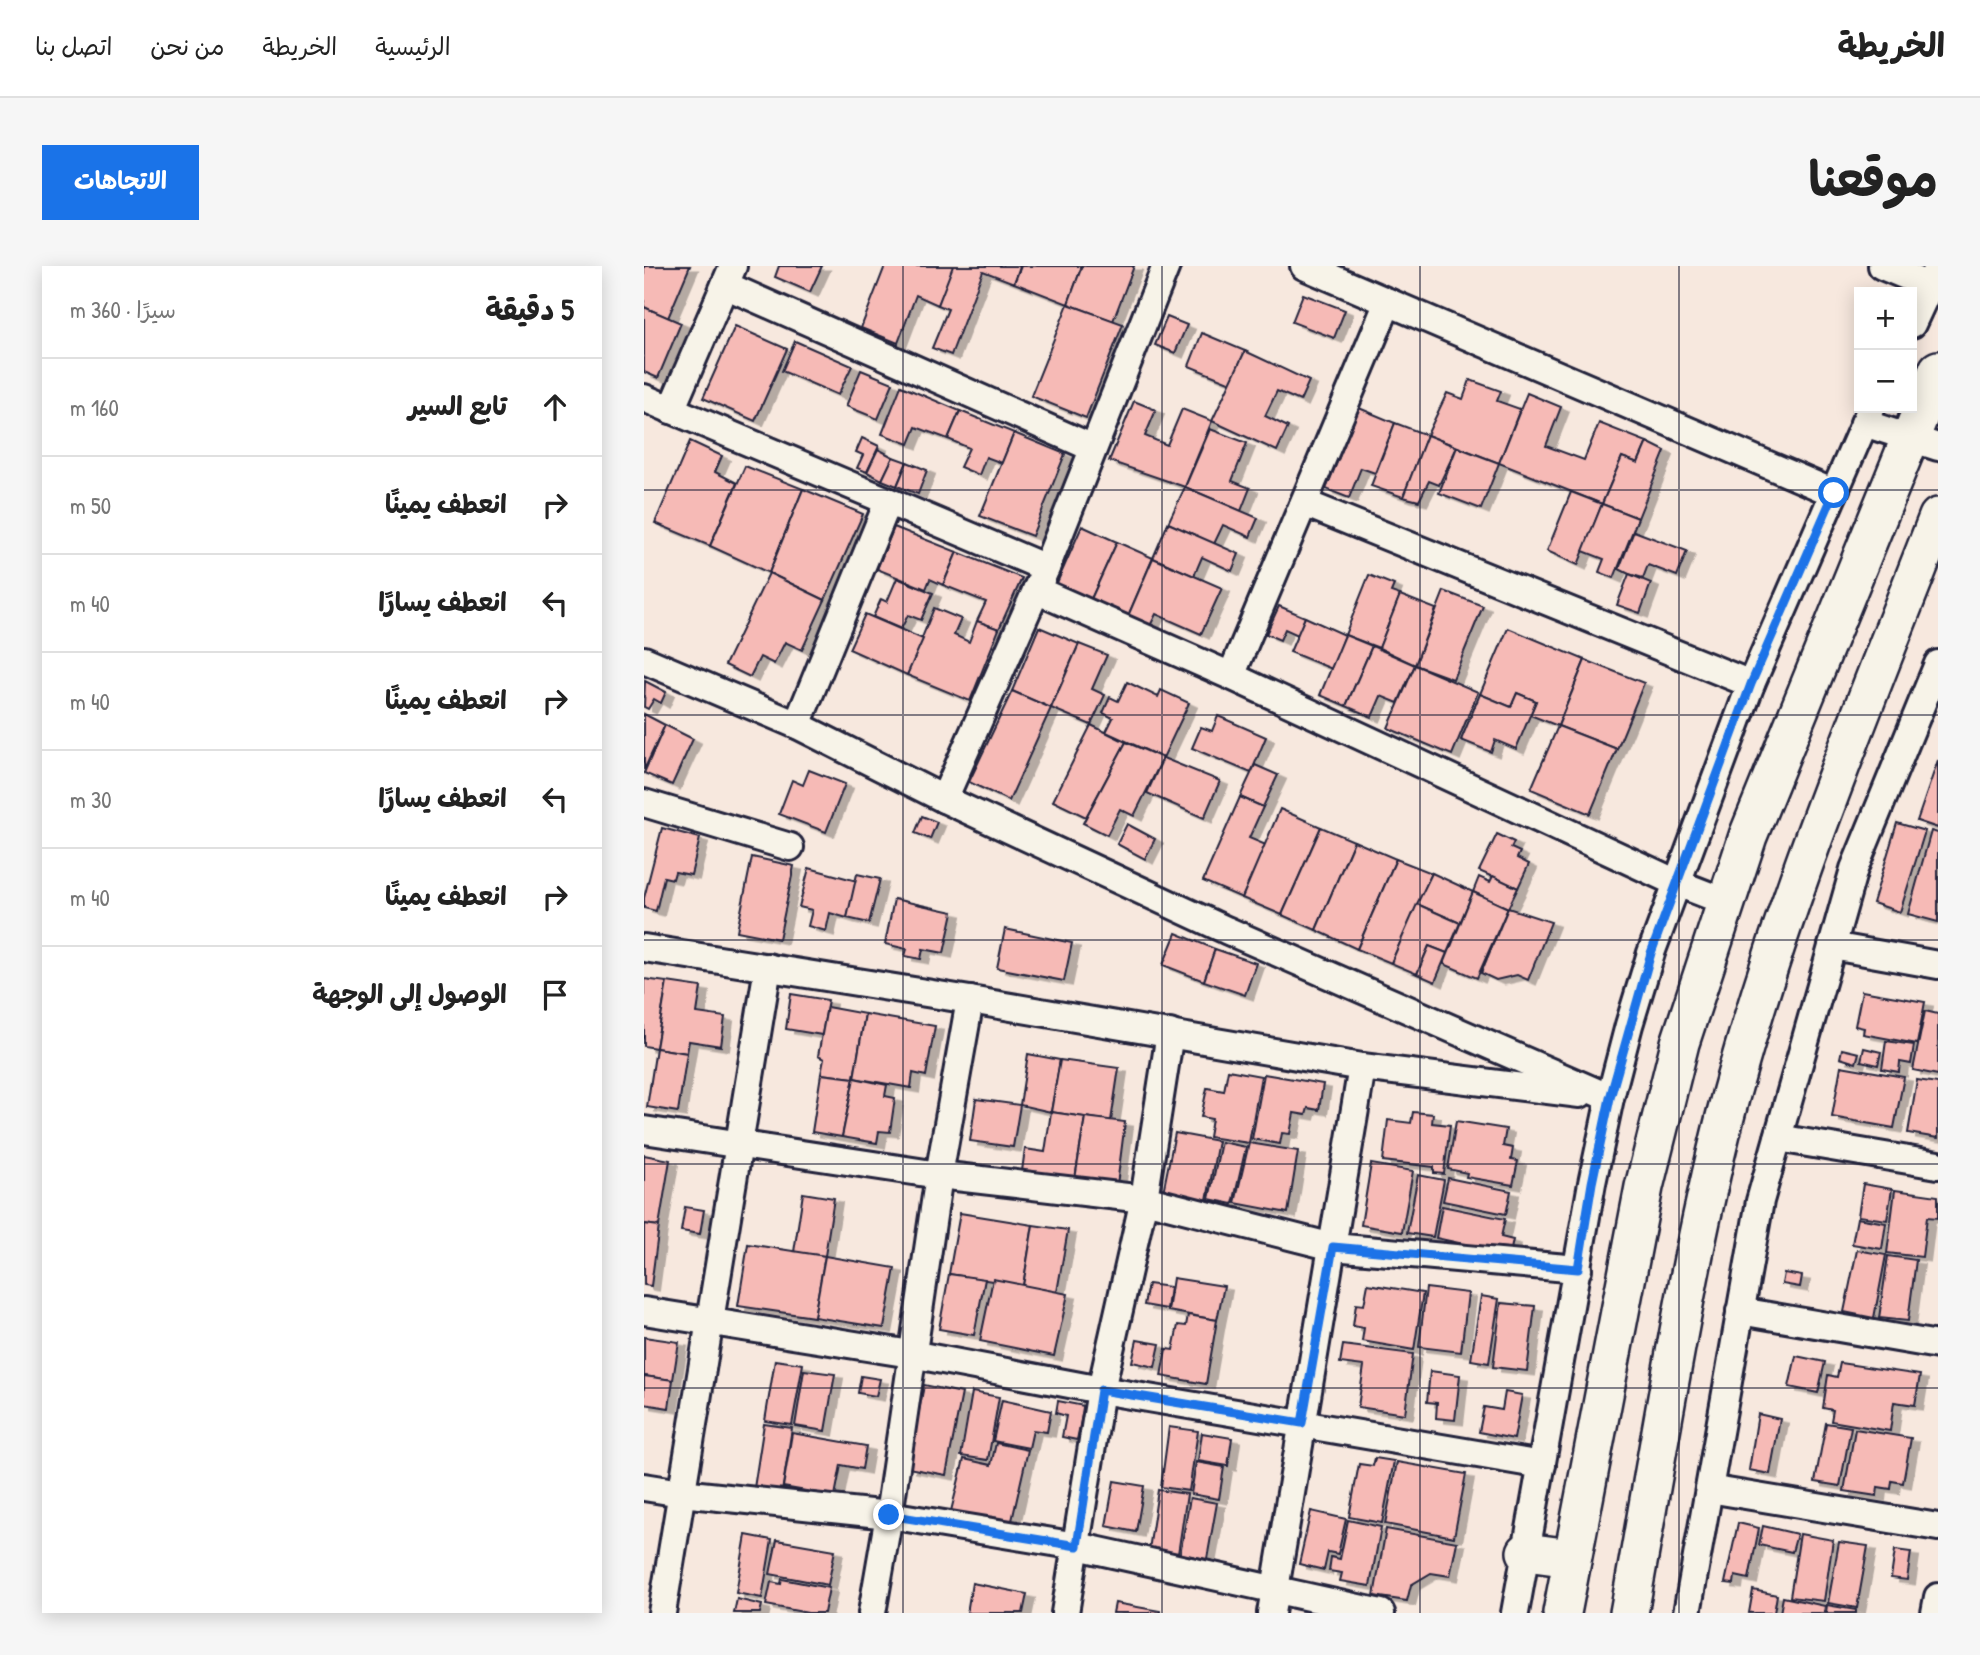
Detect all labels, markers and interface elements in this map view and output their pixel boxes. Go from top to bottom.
text: الخريطة [1838,23,1945,67]
text: اتصل بنا [35,30,112,62]
text: من نحن [150,30,224,62]
text: الخريطة [262,30,337,62]
text: الرئيسية [375,30,451,62]
button: الاتجاهات [42,145,199,220]
text: موقعنا [1808,145,1938,211]
map controls [1854,287,1917,413]
button: + [1854,287,1917,350]
text: 5 دقيقة [485,289,574,329]
text: سيرًا · 360 m [70,294,176,325]
button: − [1854,350,1917,413]
text: تابع السير [408,388,507,423]
icon: ahead [536,388,574,426]
text: 160 m [70,392,119,423]
route start [1818,477,1849,508]
text: انعطف يمينًا [385,486,507,521]
icon: right [536,486,574,524]
text: 50 m [70,490,111,521]
text: انعطف يسارًا [378,584,507,619]
icon: left [536,584,574,622]
text: 40 m [70,588,110,619]
text: انعطف يمينًا [385,682,507,717]
icon: right [536,682,574,720]
text: 40 m [70,686,110,717]
text: انعطف يسارًا [378,780,507,815]
icon: left [536,780,574,818]
text: 30 m [70,784,112,815]
text: انعطف يمينًا [385,878,507,913]
icon: right [536,878,574,916]
text: 40 m [70,882,110,913]
text: الوصول إلى الوجهة [312,976,507,1011]
icon: arrive [536,976,574,1014]
route end [873,1499,904,1530]

